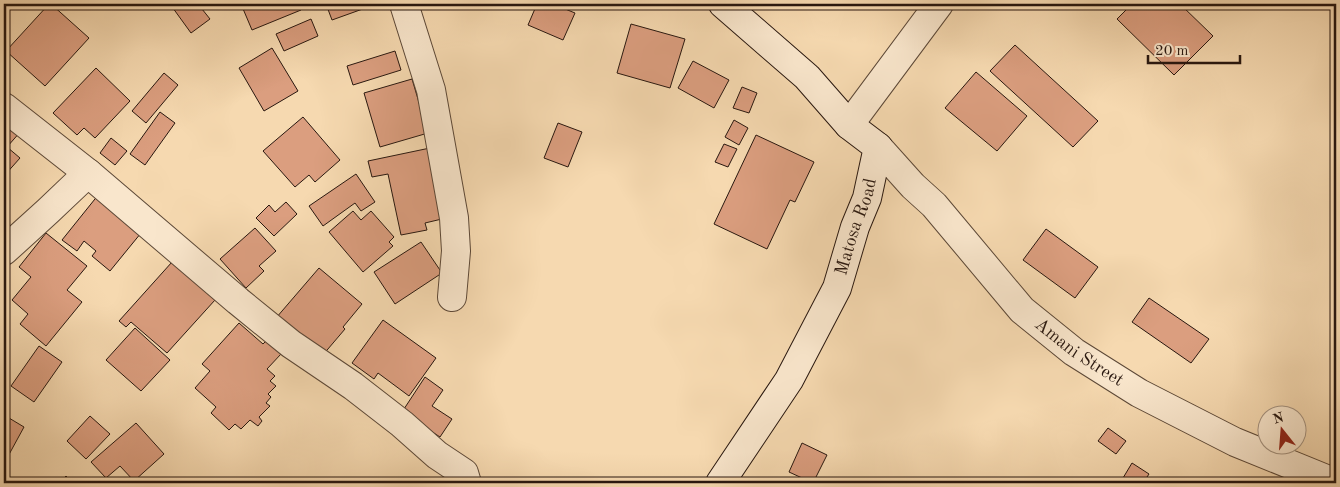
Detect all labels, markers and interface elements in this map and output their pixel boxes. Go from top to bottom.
scale bar [1148,32,1240,64]
text: 20 m [1155,44,1189,59]
street label: Matosa Road [832,177,880,277]
street label: Amani Street [1031,315,1127,390]
north arrow [1258,404,1308,454]
text: N [1271,410,1286,427]

